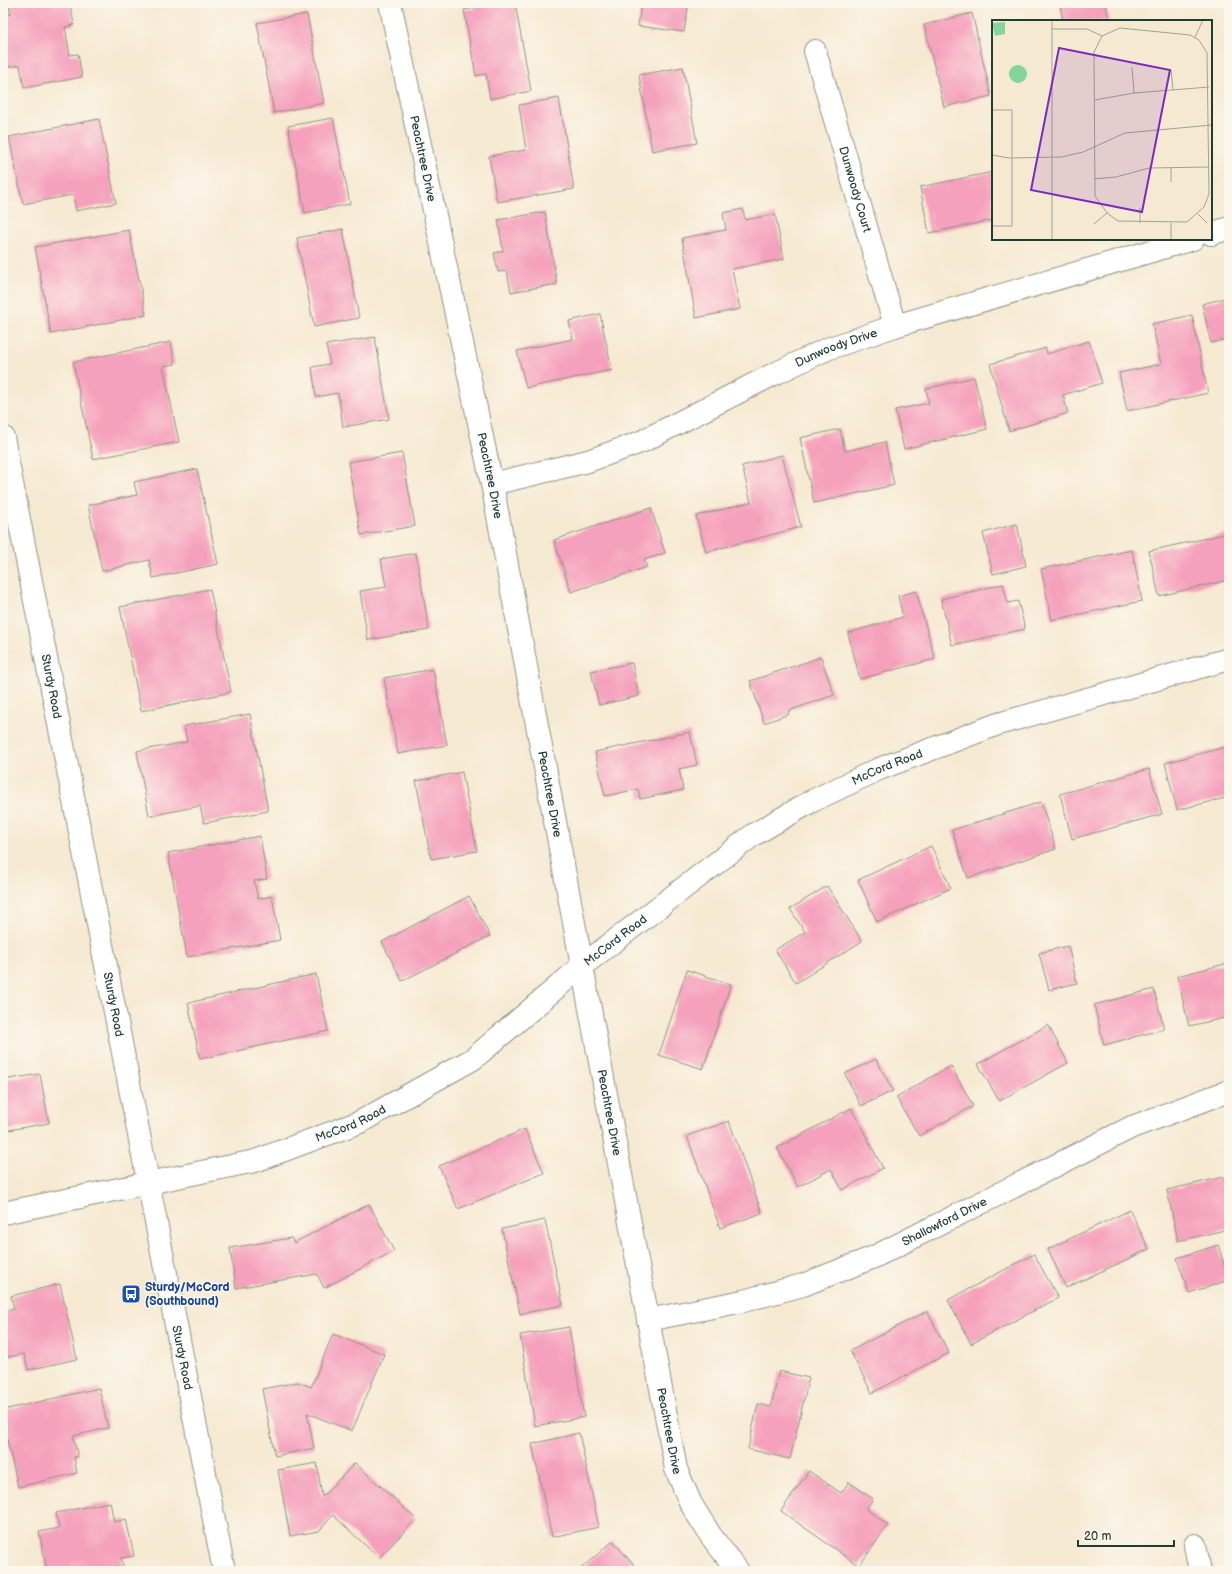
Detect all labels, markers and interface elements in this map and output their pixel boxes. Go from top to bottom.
inset map [992,20,1212,240]
street label: Peachtree Drive [406,114,439,203]
street label: Dunwoody Court [835,145,874,234]
street label: Dunwoody Drive [793,326,879,371]
street label: Peachtree Drive [473,431,505,520]
street label: Sturdy Road [37,653,65,720]
street label: McCord Road [849,746,925,789]
street label: Peachtree Drive [534,750,565,838]
street label: McCord Road [581,912,650,970]
street label: Sturdy Road [99,971,127,1038]
street label: Peachtree Drive [593,1068,624,1157]
street label: McCord Road [313,1102,389,1146]
street label: Shallowford Drive [899,1194,990,1250]
place label: Sturdy/McCord (Southbound) [145,1280,230,1309]
bus stop icon: Sturdy/McCord (Southbound) [120,1283,142,1305]
street label: Sturdy Road [168,1324,196,1391]
street label: Peachtree Drive [653,1387,684,1477]
scale bar [1078,1522,1174,1548]
text: 20 m [1084,1529,1111,1544]

